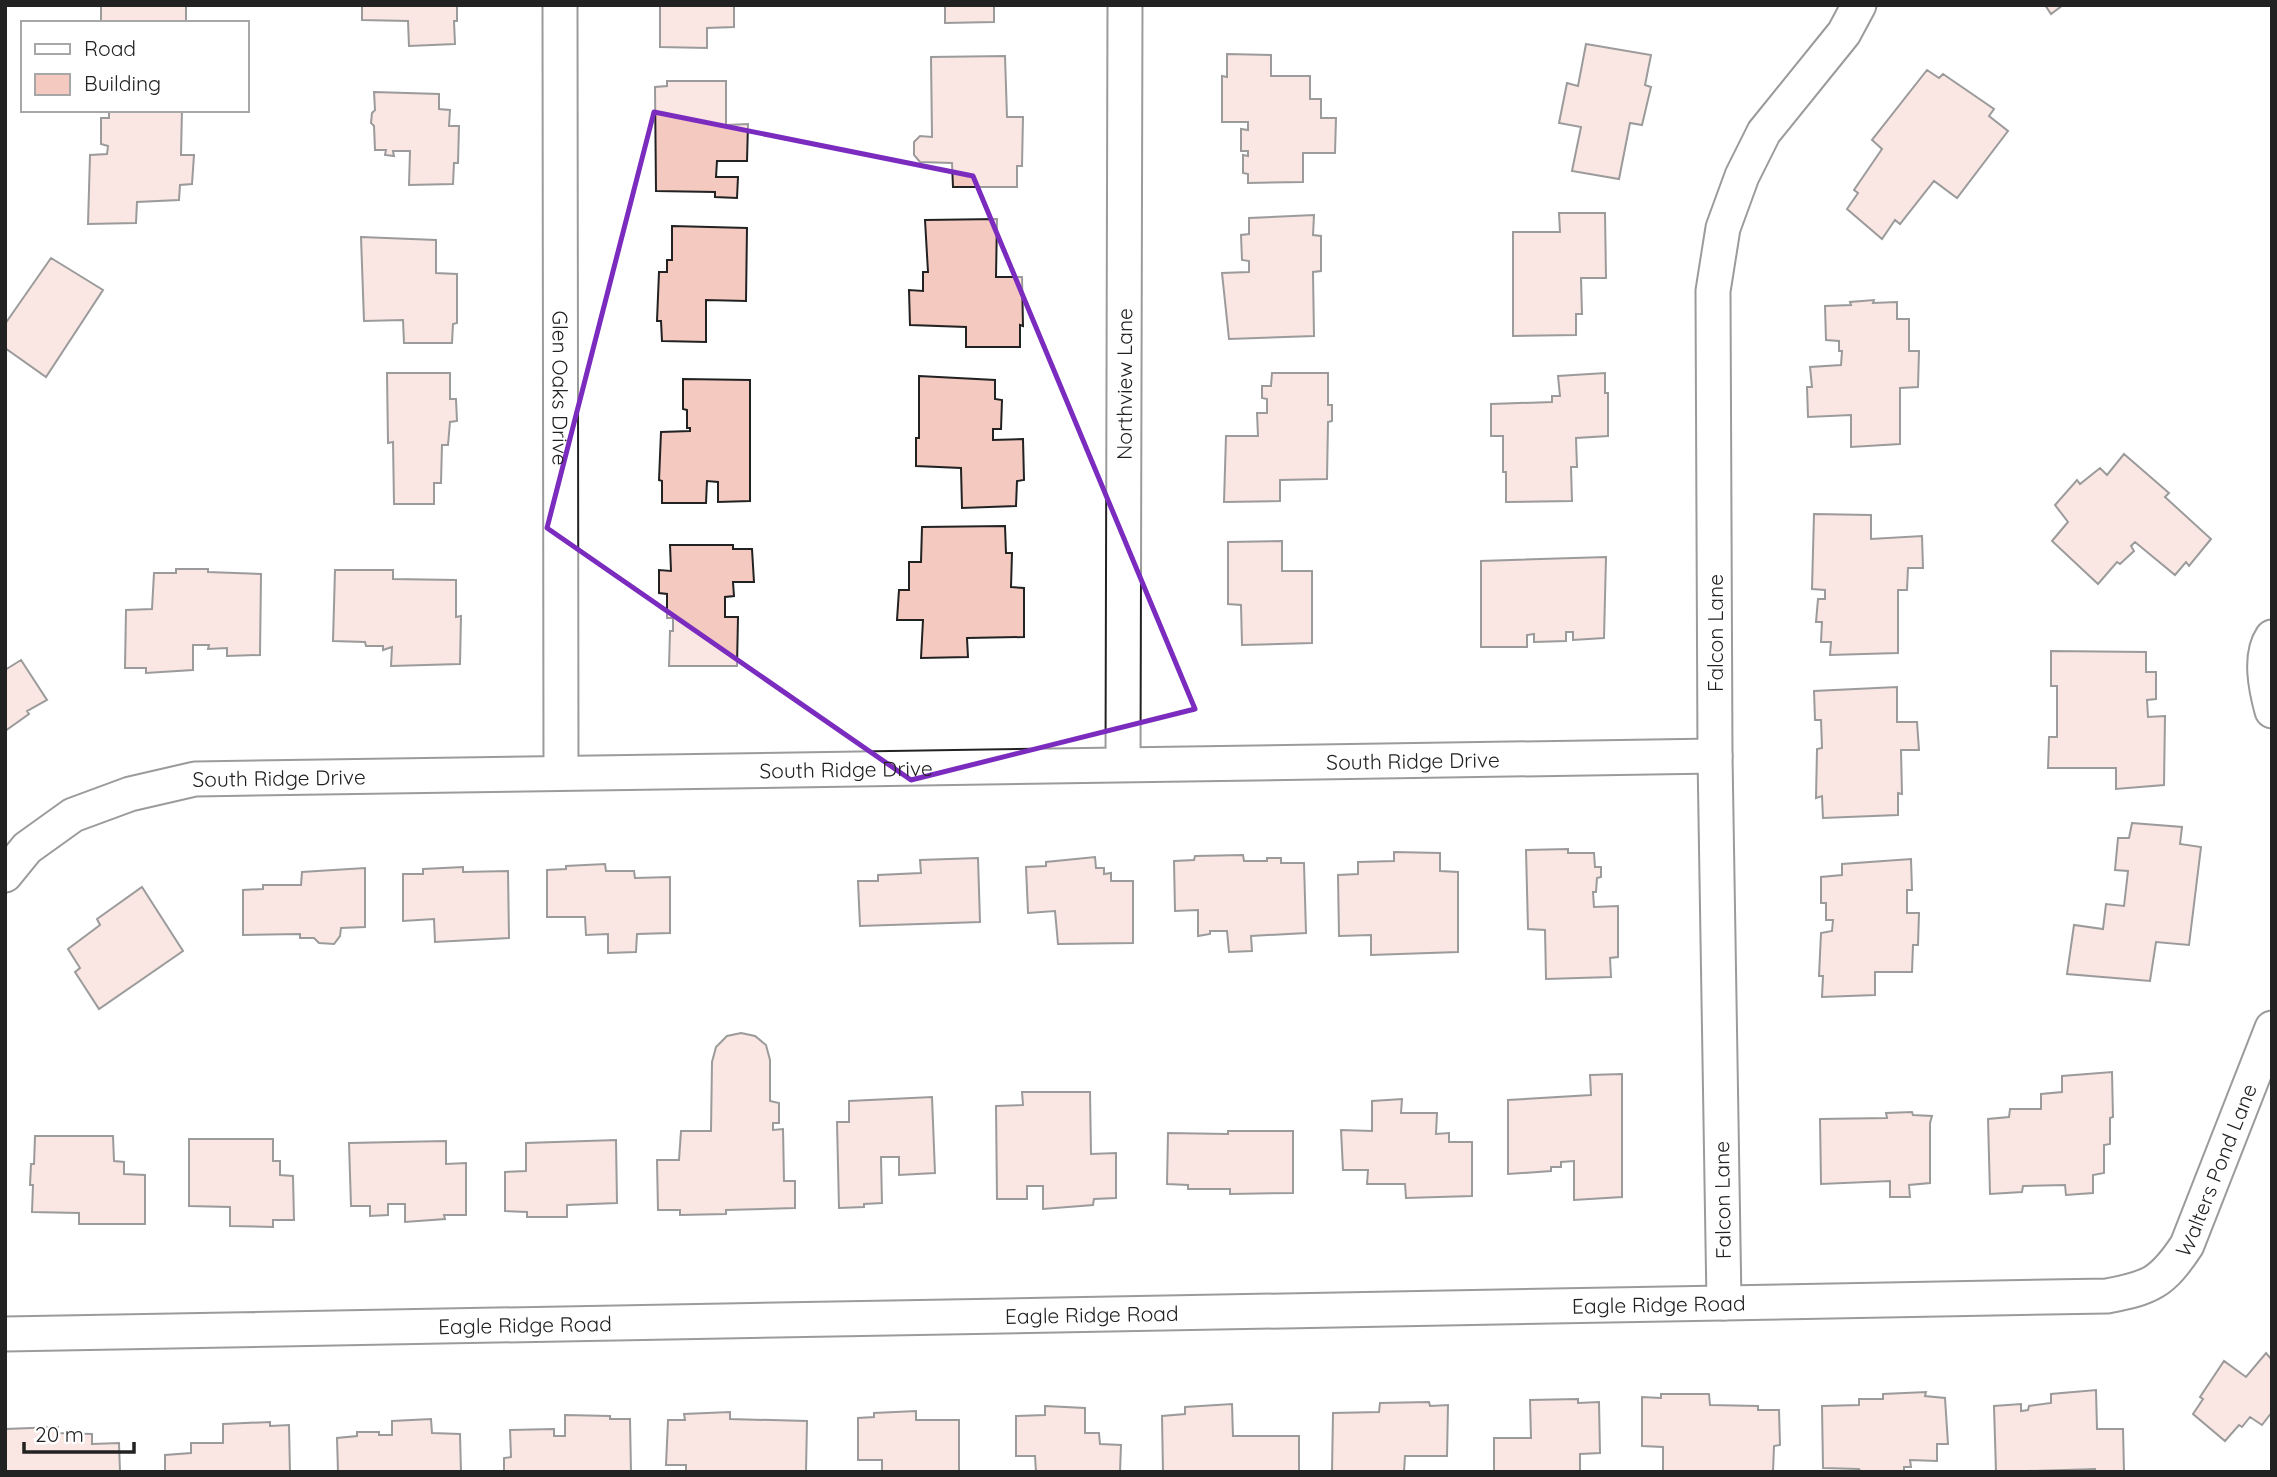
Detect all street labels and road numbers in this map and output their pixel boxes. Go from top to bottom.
street label: Northview Lane [1111,308,1137,460]
street label: Glen Oaks Drive [547,310,574,466]
street label: Falcon Lane [1702,574,1728,692]
street label: South Ridge Drive [1326,746,1500,775]
street label: South Ridge Drive [759,755,933,783]
street label: South Ridge Drive [192,763,366,792]
street label: Walters Pond Lane [2170,1080,2262,1262]
street label: Falcon Lane [1708,1141,1736,1259]
street label: Eagle Ridge Road [1572,1290,1746,1319]
street label: Eagle Ridge Road [1005,1300,1179,1329]
street label: Eagle Ridge Road [438,1310,612,1339]

